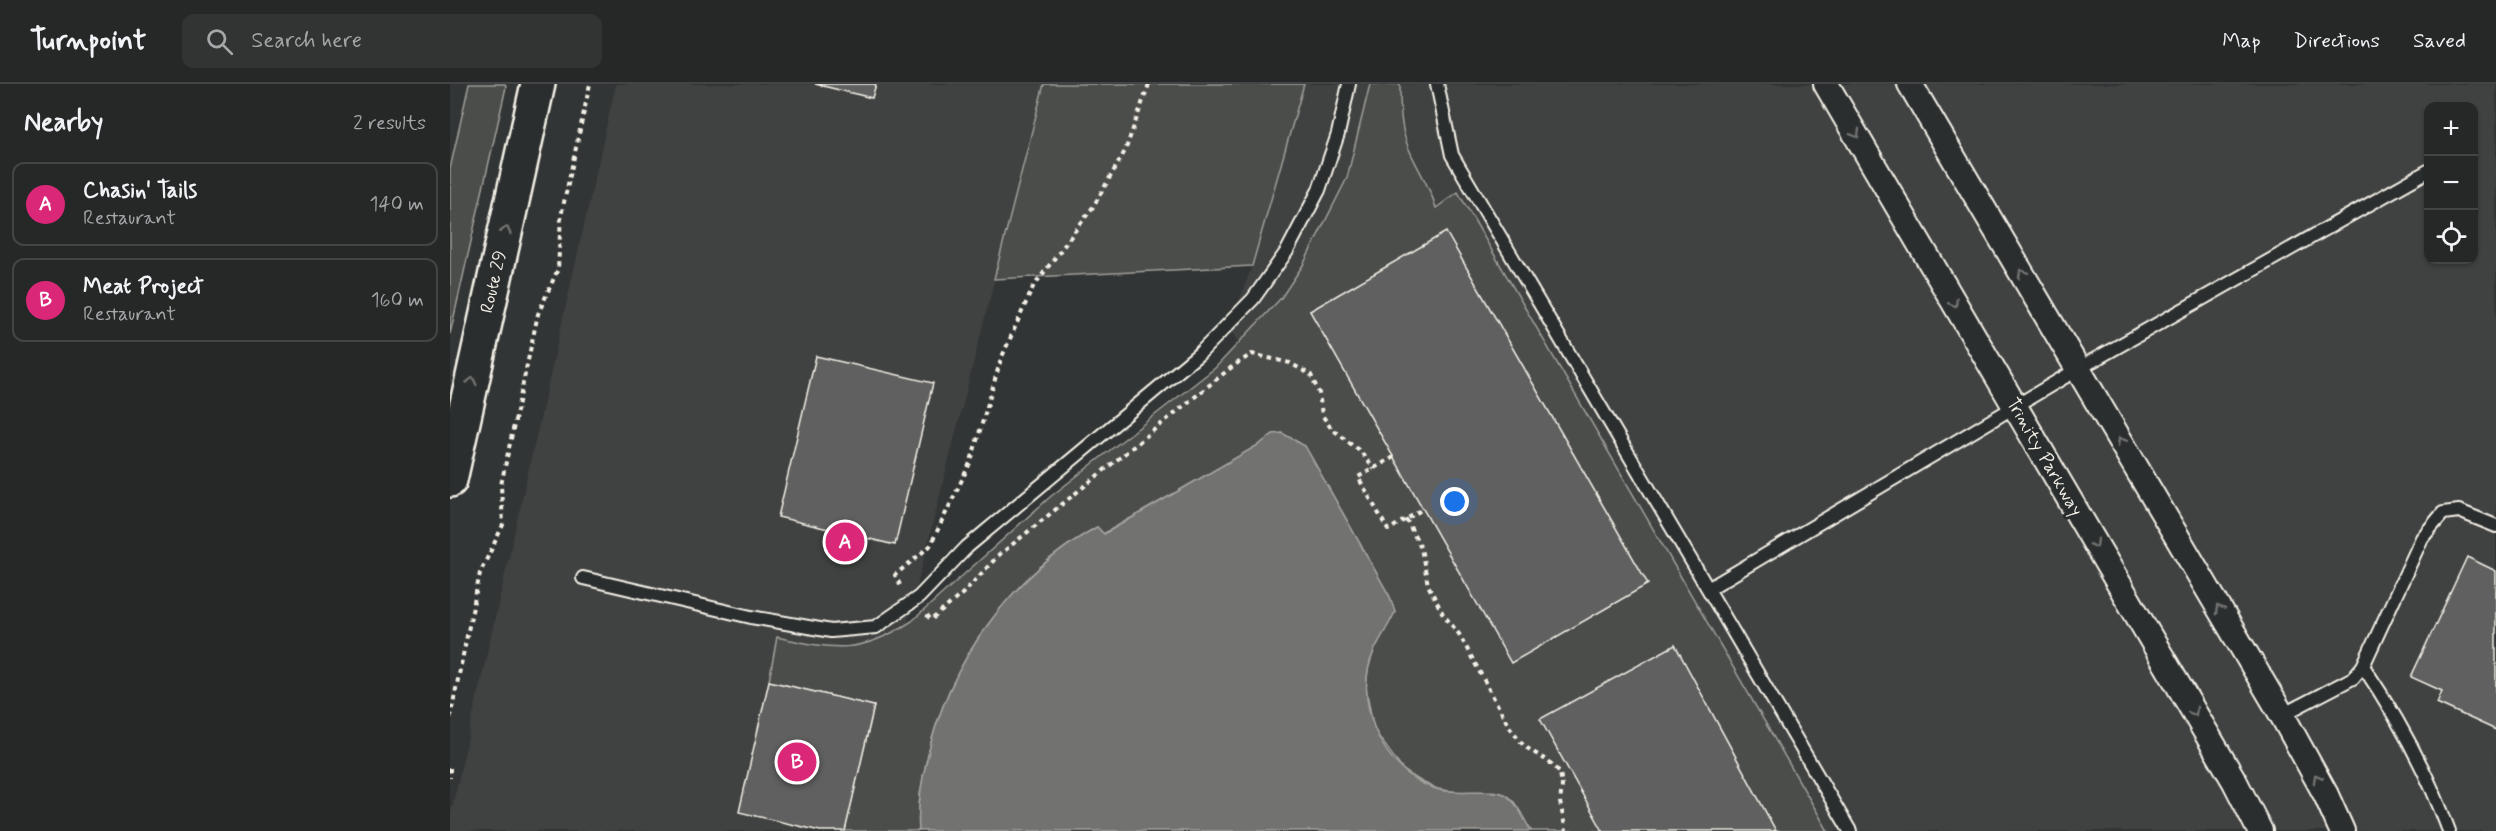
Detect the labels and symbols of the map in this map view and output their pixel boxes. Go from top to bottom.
one-way arrow [1848,128,1860,139]
one-way arrow [499,225,512,235]
street label: Route 29 [475,248,513,316]
one-way arrow [2017,269,2029,279]
one-way arrow [1947,297,1958,307]
one-way arrow [465,377,478,387]
street label: Trinity Parkway [2000,393,2088,521]
one-way arrow [2116,437,2128,447]
your location [1440,487,1469,516]
pin: A [826,520,864,564]
one-way arrow [2088,538,2099,548]
one-way arrow [2215,605,2227,615]
one-way arrow [2186,706,2198,716]
pin: B [778,740,816,784]
one-way arrow [2313,774,2324,784]

